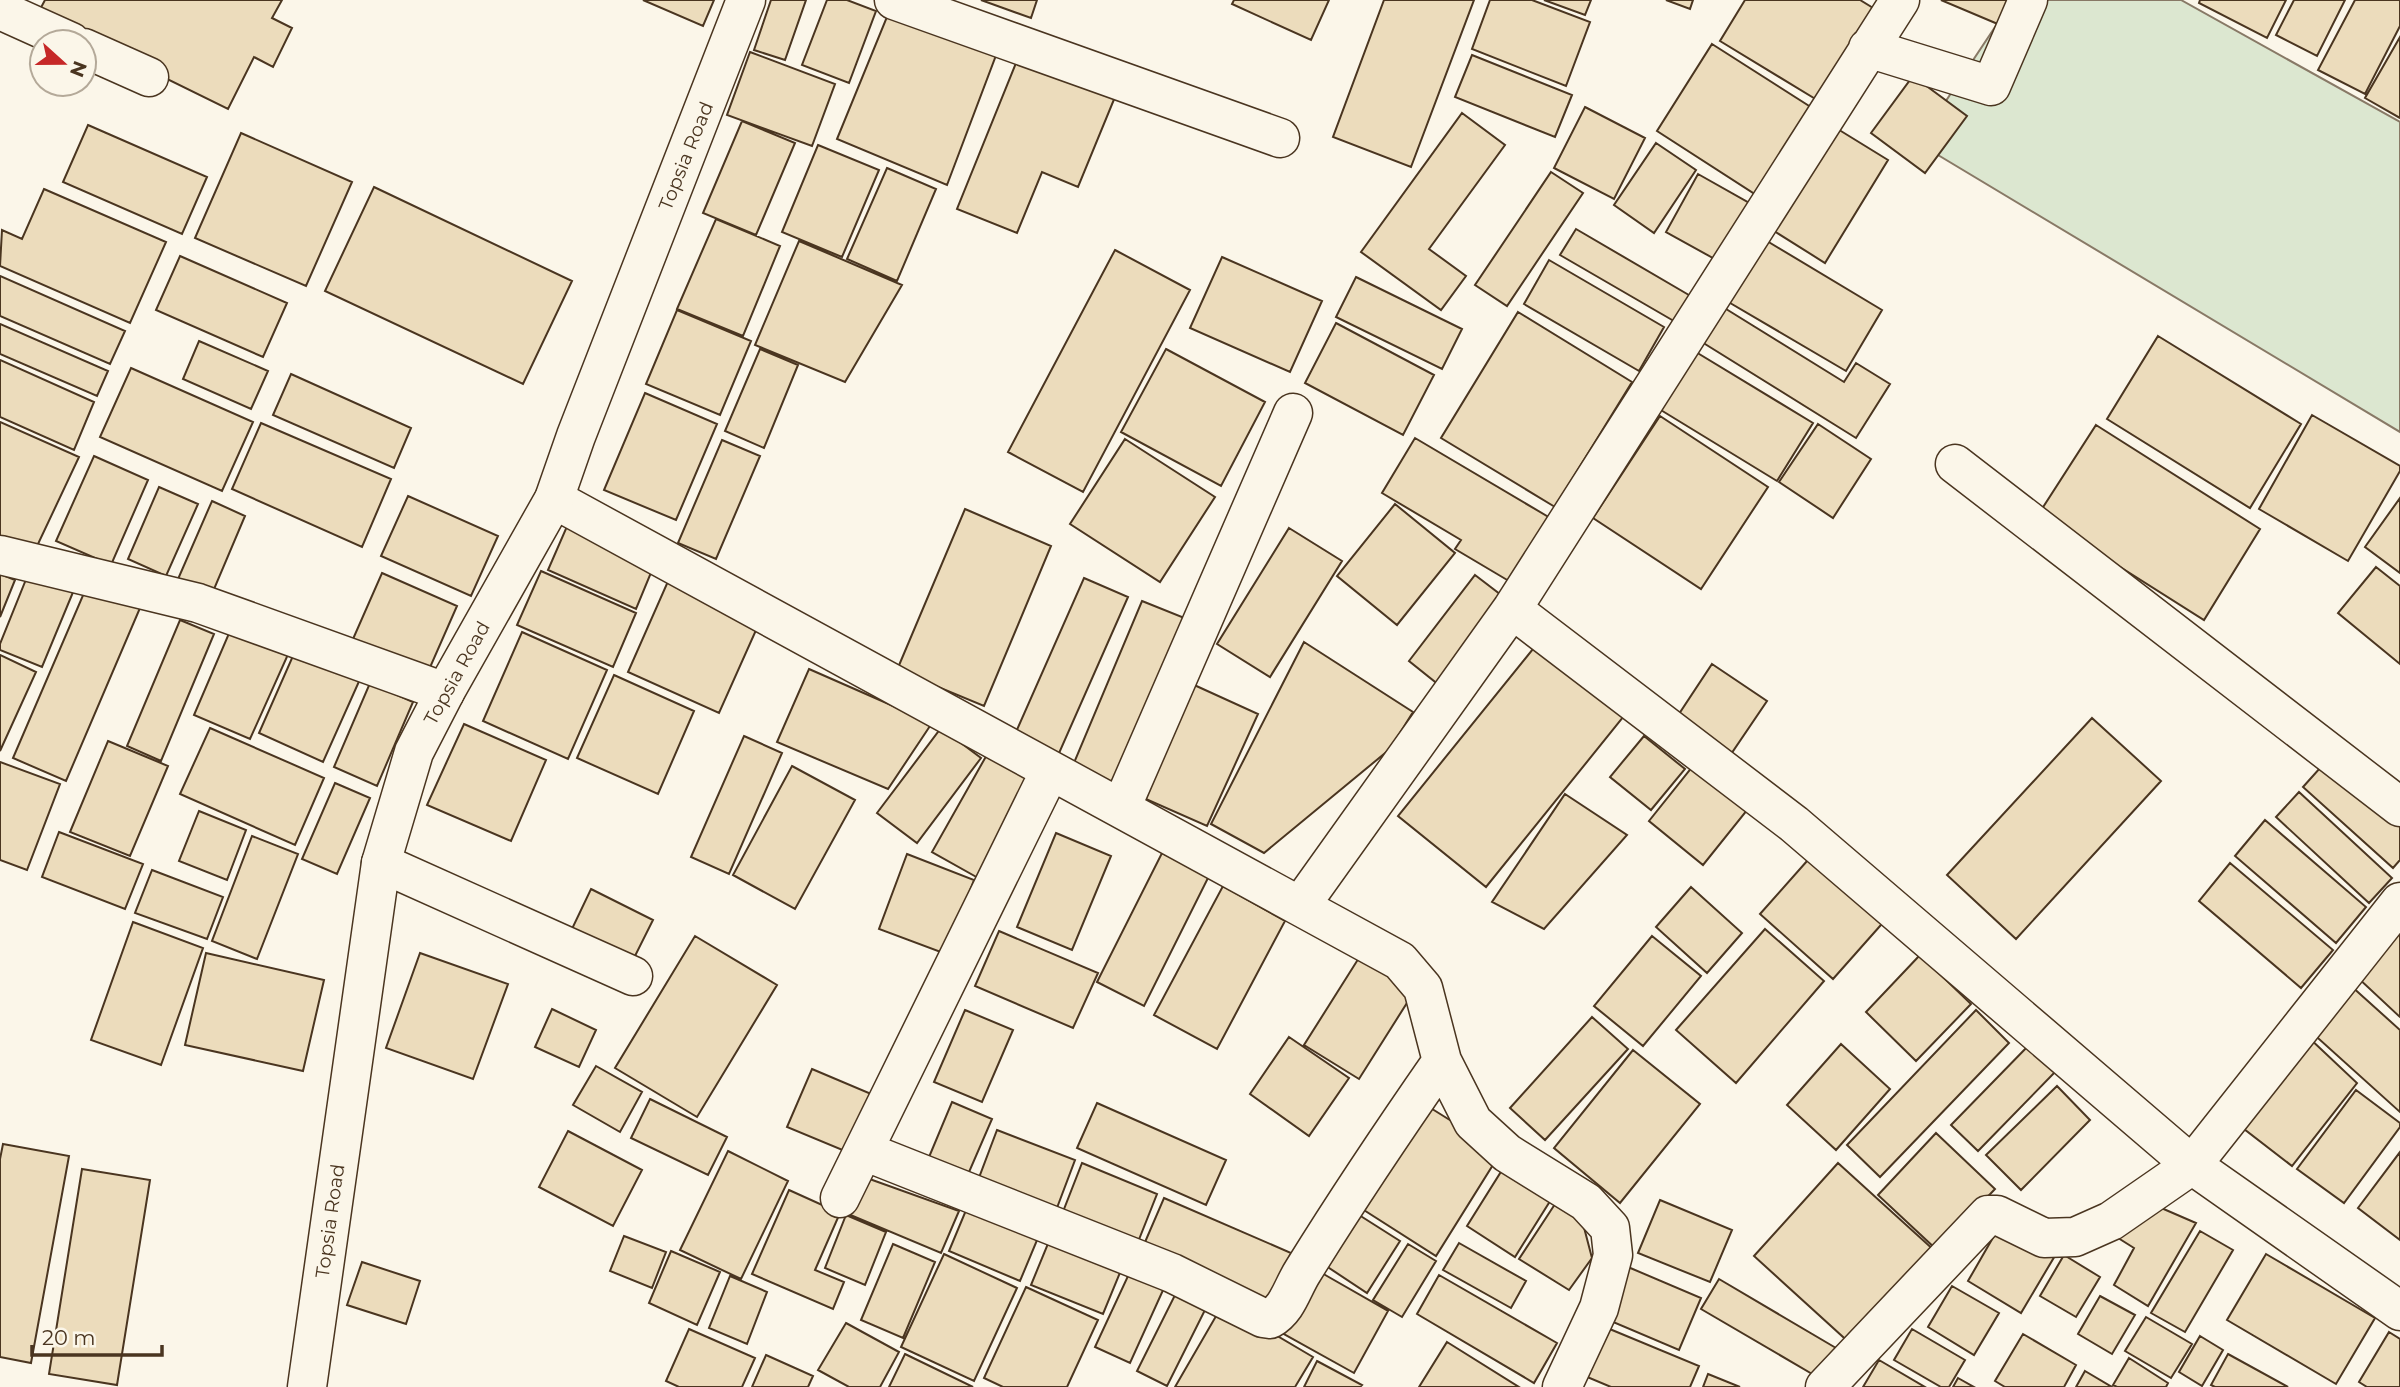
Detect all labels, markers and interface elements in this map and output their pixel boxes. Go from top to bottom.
north arrow [28,28,98,98]
text: N [65,58,92,80]
street label: Topsia Road [654,98,718,214]
street label: Topsia Road [419,617,495,729]
street label: Topsia Road [311,1163,349,1279]
scale bar [32,1314,161,1358]
text: 20 m [42,1325,96,1350]

